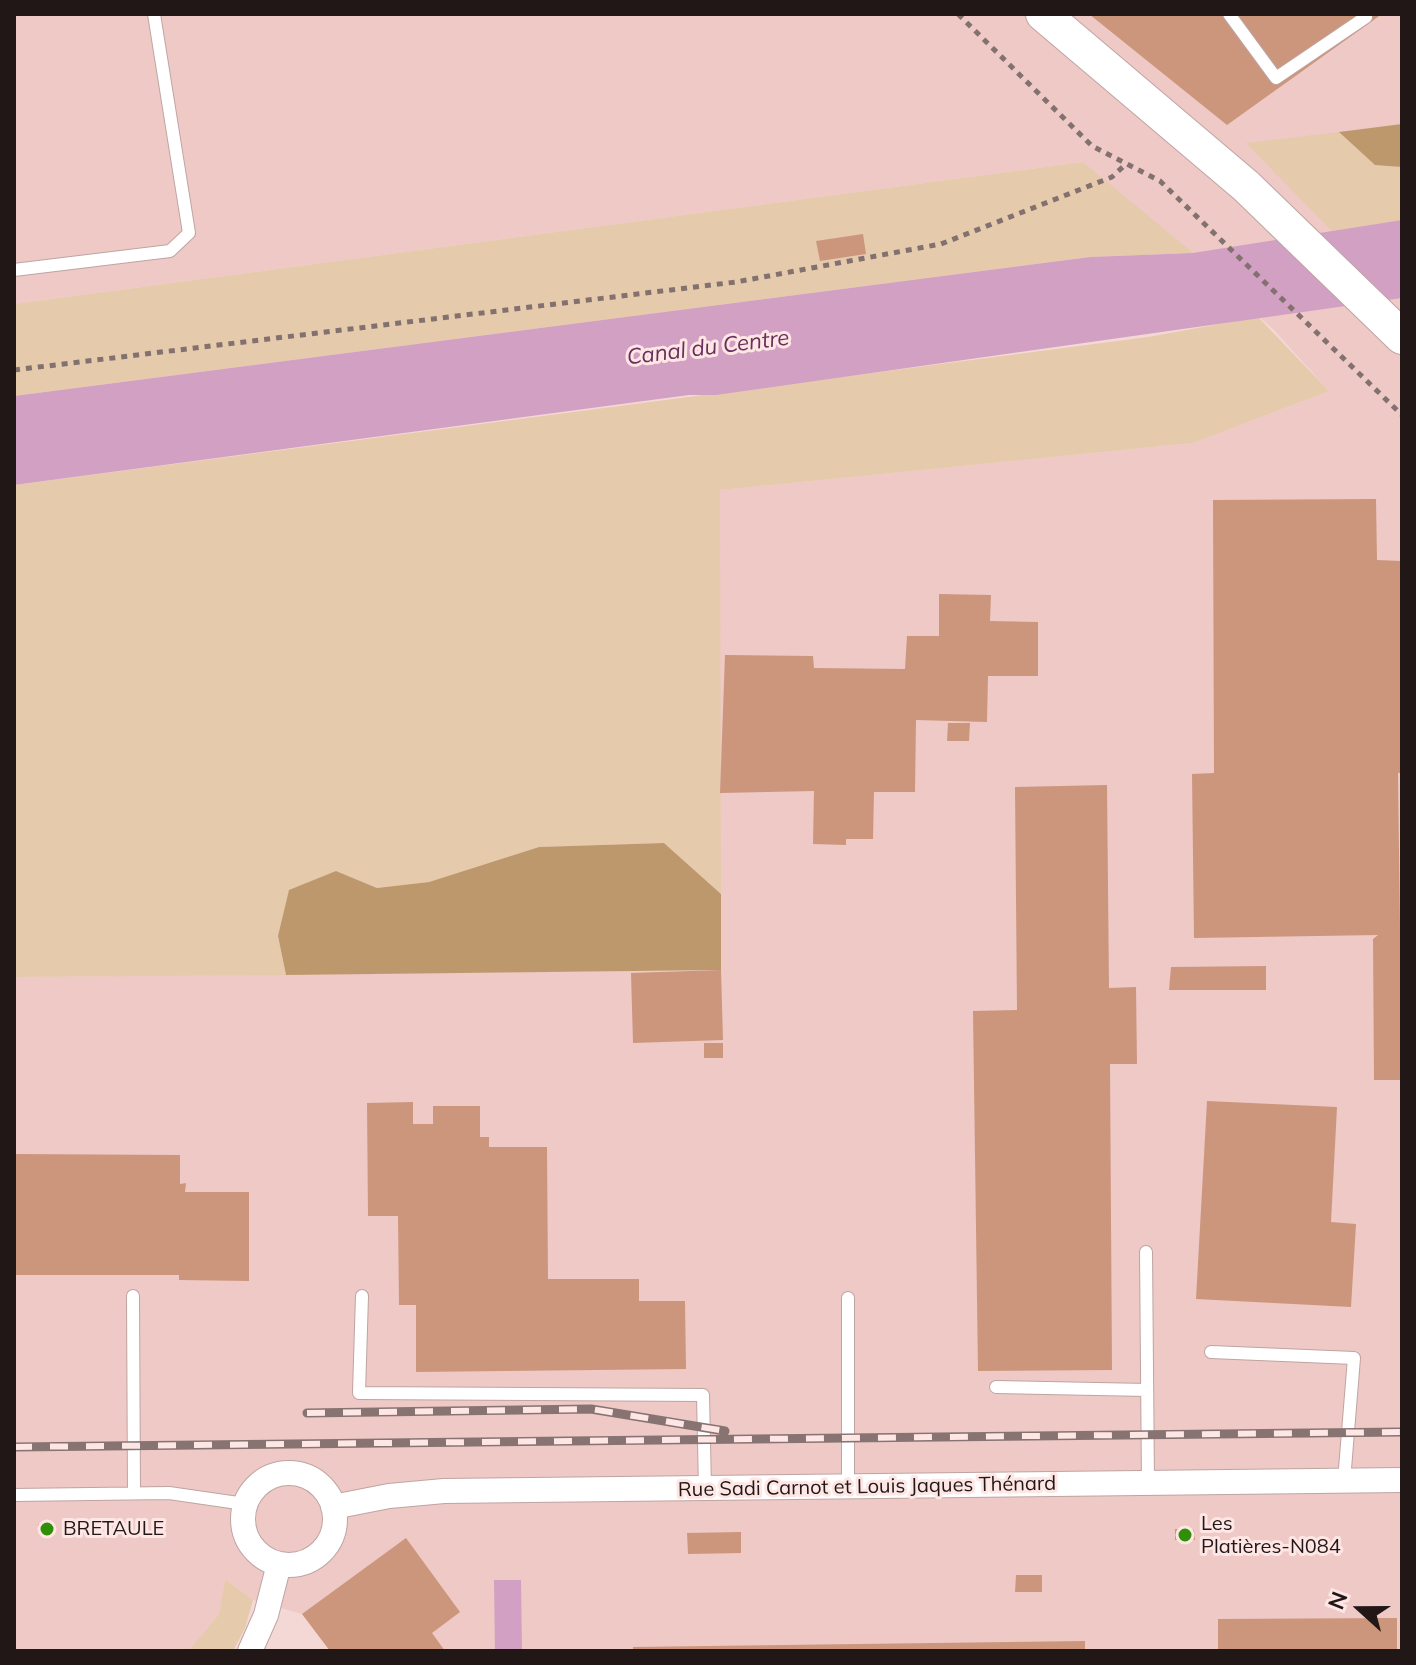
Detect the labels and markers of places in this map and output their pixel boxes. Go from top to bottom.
place label: Les Platières-N084 [1201,1512,1341,1559]
place label: BRETAULE [63,1517,164,1541]
marker: BRETAULE [38,1520,56,1538]
marker: Les Platières-N084 [1176,1526,1194,1544]

